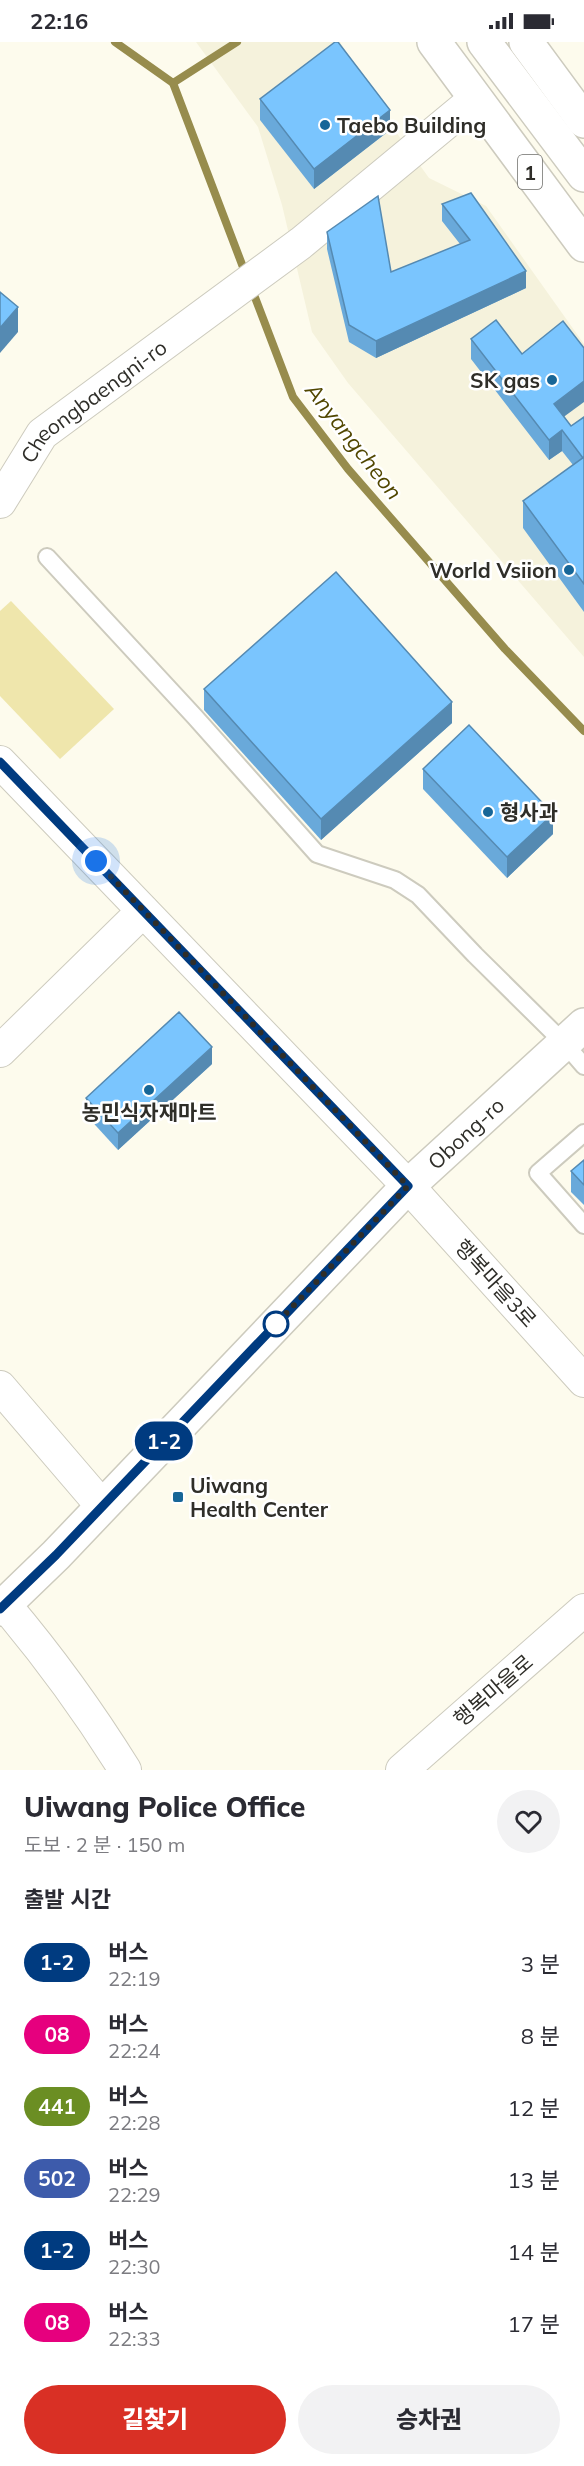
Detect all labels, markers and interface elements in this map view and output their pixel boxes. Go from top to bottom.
text: 22:16 [30,7,88,35]
place label: Taebo Building [337,112,486,138]
marker: Taebo Building [318,118,332,132]
road number: 1 [518,155,542,189]
street label: Cheongbaengni-ro [15,334,172,467]
place label: SK gas [470,367,540,393]
marker: SK gas [545,373,559,387]
water label: Anyangcheon [299,376,408,505]
place label: World Vsiion [429,557,557,583]
marker: World Vsiion [562,563,576,577]
place label: 형사과 [500,799,558,825]
marker: 형사과 [481,805,495,819]
your location [81,846,111,876]
marker: 농민식자재마트 [142,1083,156,1097]
street label: Obong-ro [422,1092,509,1175]
place label: 농민식자재마트 [81,1099,217,1125]
street label: 행복마을3로 [450,1234,542,1332]
unlabelled marker [263,1311,289,1337]
line badge: 1-2 [130,1422,198,1460]
text: 1-2 [147,1428,181,1454]
place label: Uiwang Health Center [190,1472,329,1522]
marker: Uiwang Health Center [171,1490,185,1504]
street label: 행복마을로 [448,1648,538,1732]
text: Uiwang Police Office [24,1789,306,1824]
button: heart [497,1790,560,1853]
text: 도보 · 2 분 · 150 m [24,1832,185,1857]
text: 출발 시간 [24,1885,111,1913]
text: 버스 [108,1938,148,1966]
text: 1-2 [40,1949,74,1975]
text: 3 분 [521,1950,560,1978]
text: 22:19 [108,1966,161,1991]
text: 버스 [108,2010,148,2038]
text: 08 [44,2021,70,2047]
text: 8 분 [521,2022,560,2050]
text: 22:24 [108,2038,161,2063]
text: 버스 [108,2082,148,2110]
text: 441 [38,2093,76,2119]
text: 12 분 [508,2094,560,2122]
text: 22:28 [108,2110,161,2135]
text: 버스 [108,2154,148,2182]
text: 502 [38,2165,76,2191]
text: 13 분 [508,2166,560,2194]
text: 22:29 [108,2182,161,2207]
text: 버스 [108,2226,148,2254]
text: 1-2 [40,2237,74,2263]
text: 14 분 [508,2238,560,2266]
text: 22:30 [108,2254,161,2279]
text: 버스 [108,2298,148,2326]
text: 08 [44,2309,70,2335]
text: 17 분 [508,2310,560,2338]
text: 22:33 [108,2326,161,2351]
button: 길찾기 [24,2385,286,2454]
button: 승차권 [298,2385,560,2454]

